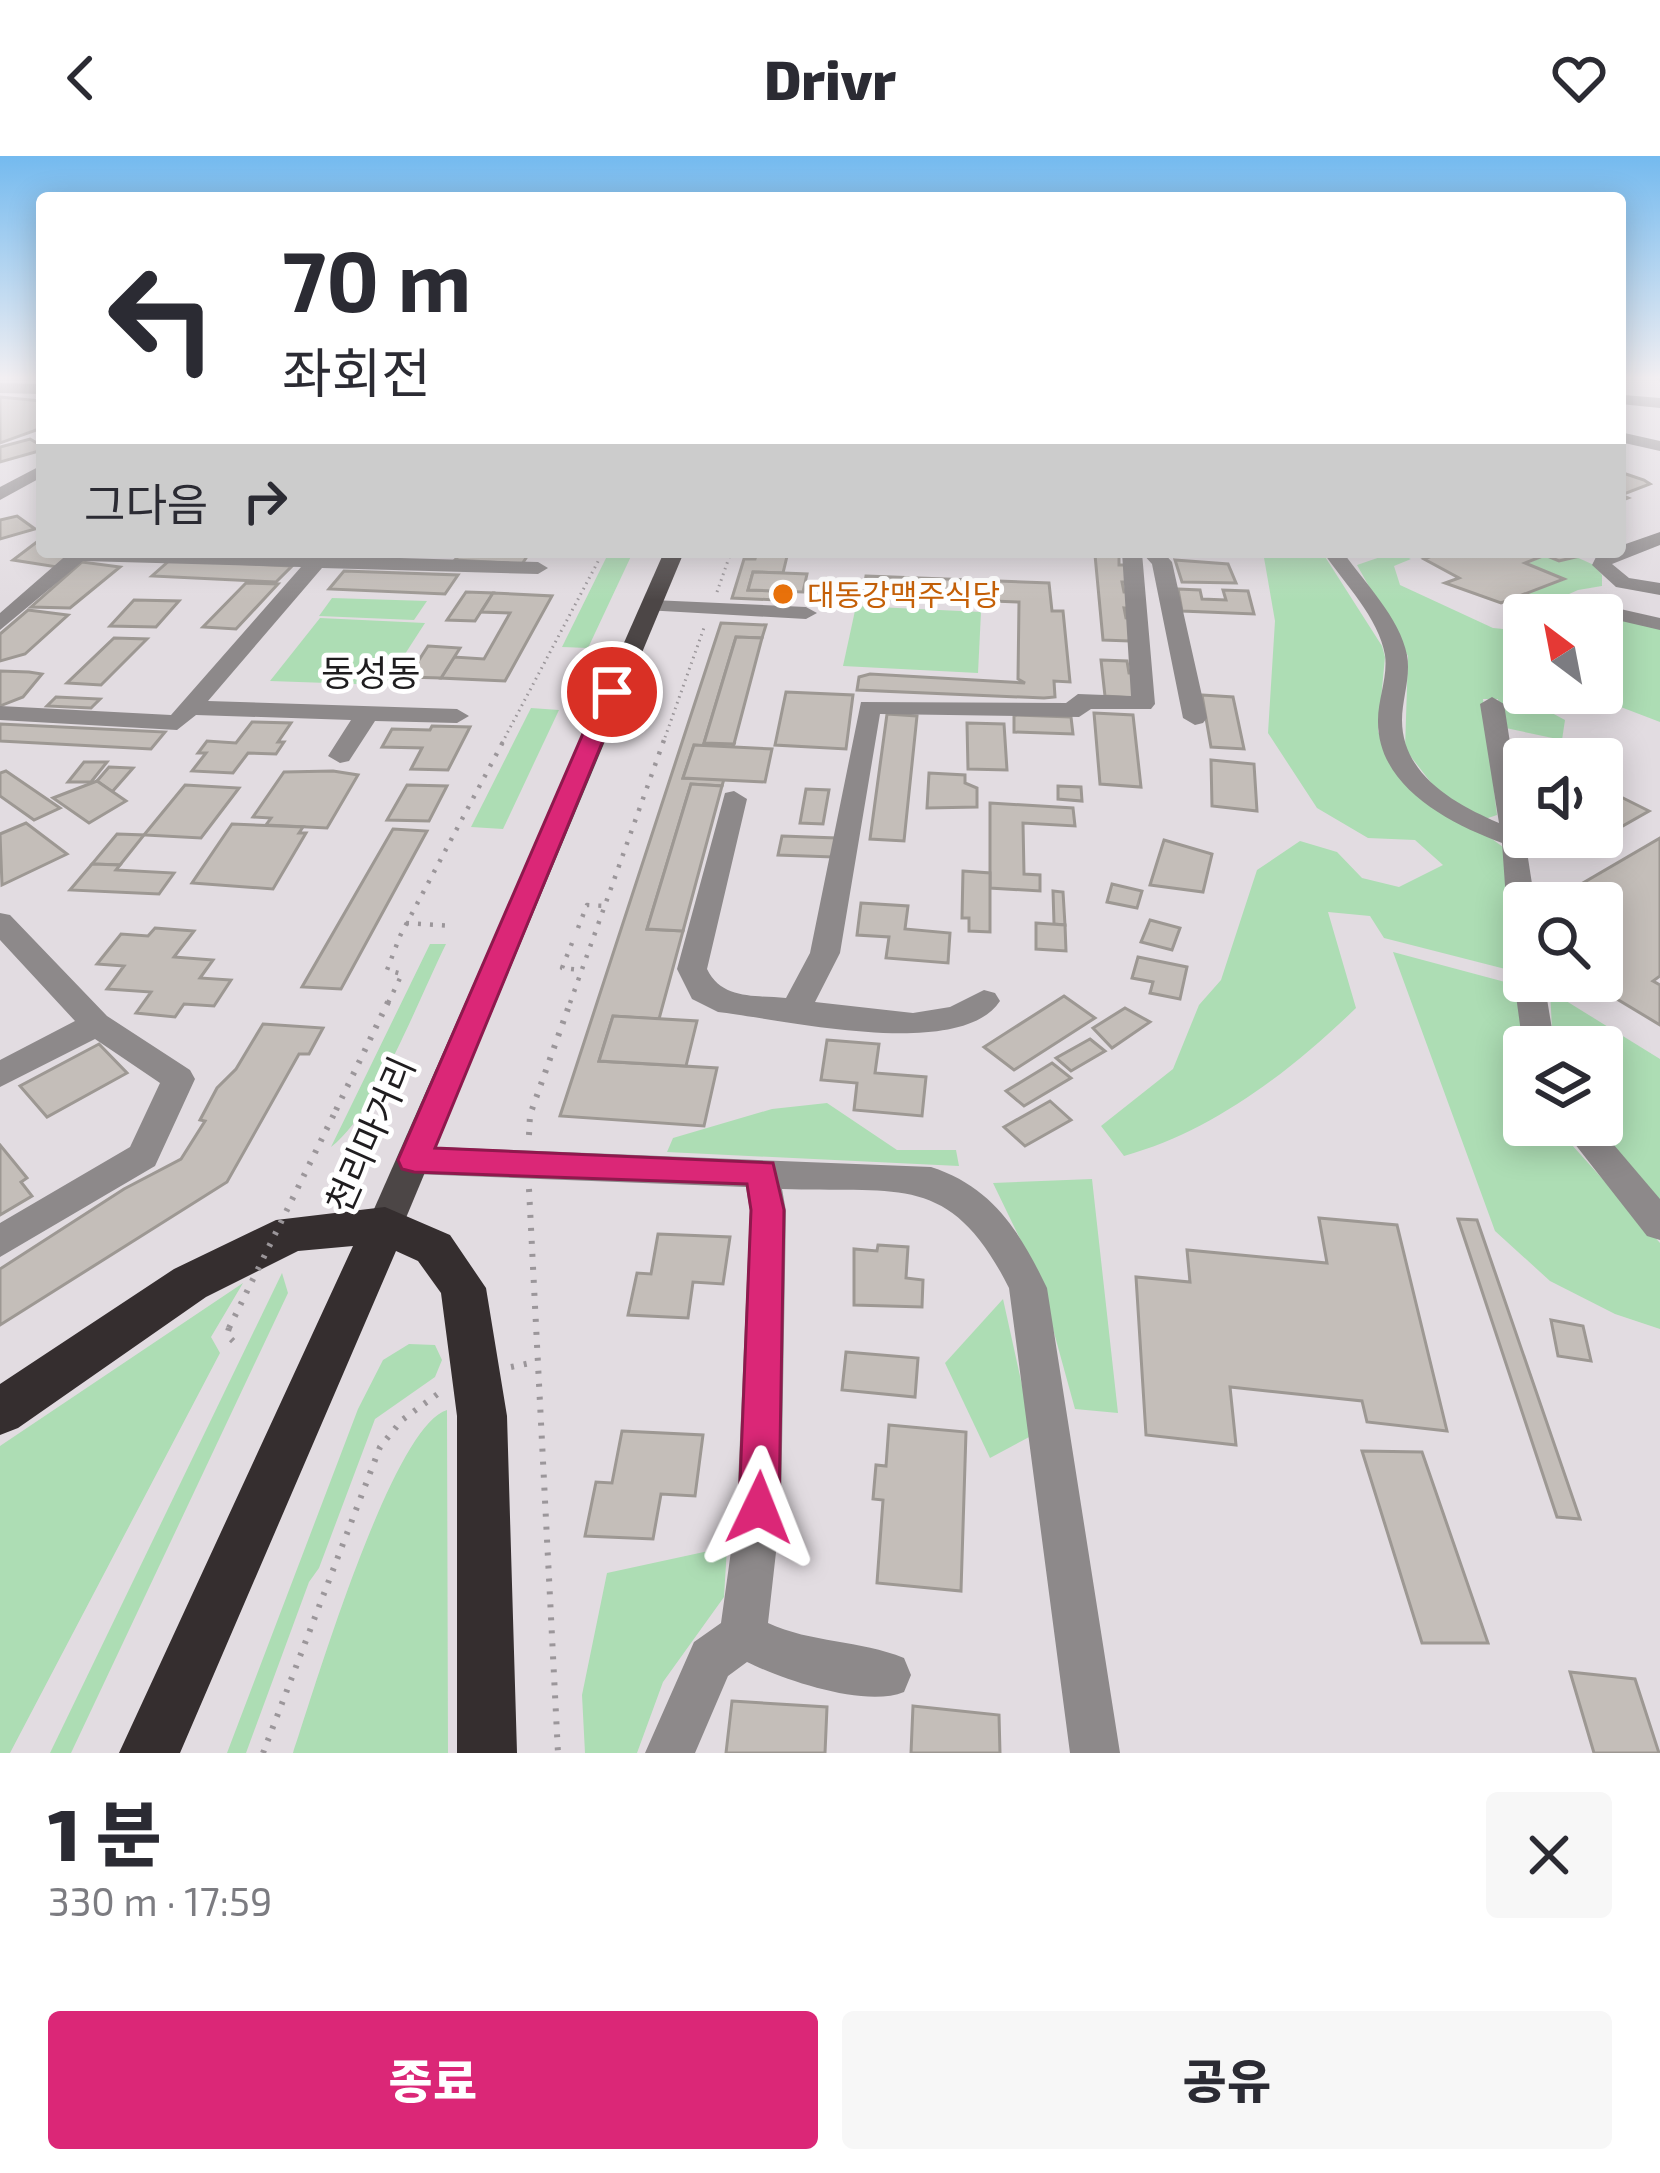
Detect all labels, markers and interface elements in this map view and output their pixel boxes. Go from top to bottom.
icon: back [48,45,114,111]
icon: heart [1546,45,1612,111]
text: Drivr [764,46,896,111]
text: 70 m [282,228,472,329]
icon: left [84,240,240,396]
text: 좌회전 [282,339,431,404]
icon: right [232,468,298,534]
text: 그다음 [84,476,208,530]
place label: 대동강맥주식당 [807,576,1000,612]
marker: 대동강맥주식당 [770,581,796,607]
north arrow [1503,594,1623,714]
map controls [1503,594,1623,1146]
pin [561,641,663,743]
district label: 동성동 [321,650,421,693]
icon: arrive [579,659,645,725]
button: sound [1503,738,1623,858]
button: search [1503,882,1623,1002]
button: layers [1503,1026,1623,1146]
street label: 천리마거리 [316,1050,422,1218]
position arrow [696,1445,822,1571]
text: 1 분 [48,1789,162,1875]
button: close [1486,1792,1612,1918]
text: 330 m · 17:59 [48,1877,272,1924]
button: 종료 [48,2011,818,2149]
button: 공유 [842,2011,1612,2149]

